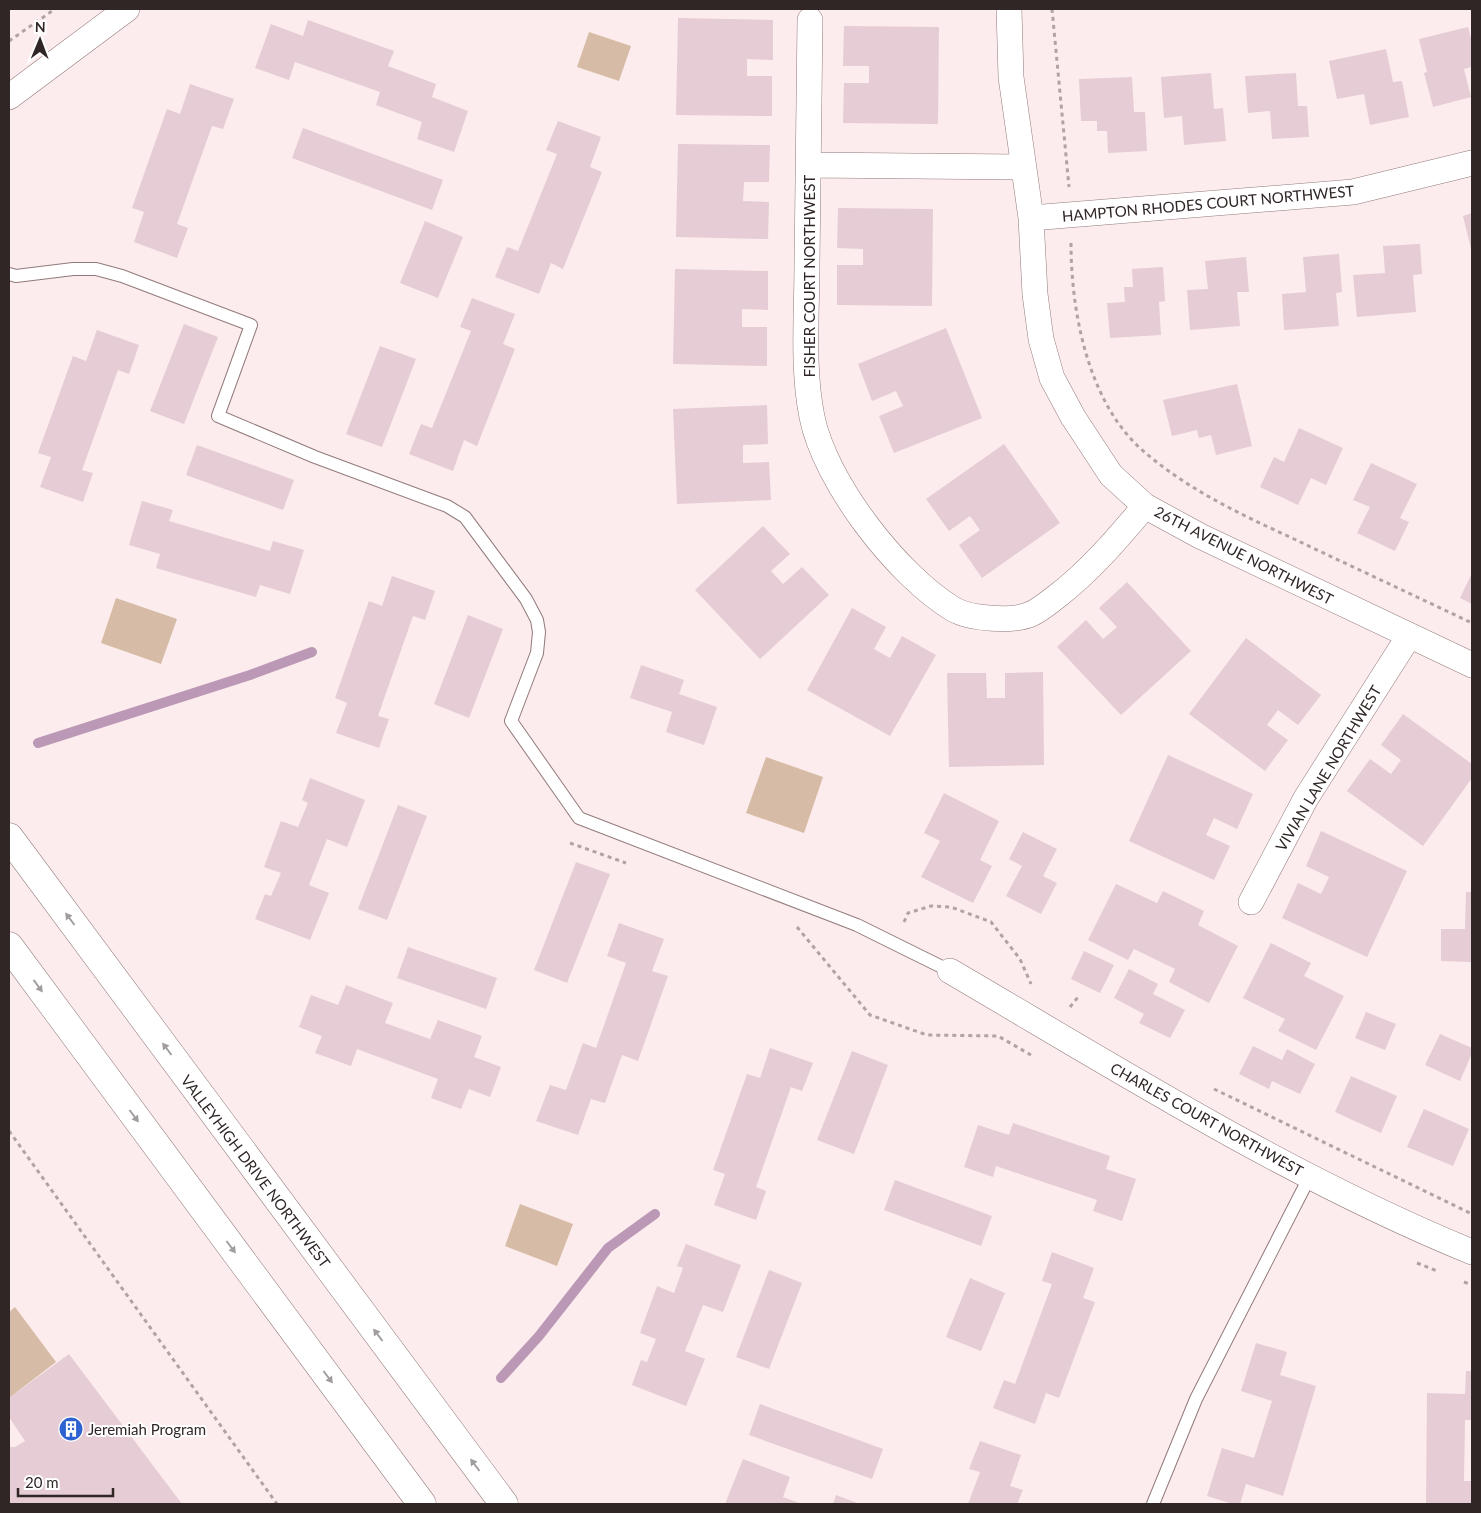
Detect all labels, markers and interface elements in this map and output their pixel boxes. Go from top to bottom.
north arrow [15,15,65,65]
text: N [35,18,46,35]
street label: FISHER COURT NORTHWEST [800,175,818,377]
street label: HAMPTON RHODES COURT NORTHWEST [1061,181,1355,225]
street label: 26TH AVENUE NORTHWEST [1152,502,1337,608]
street label: VIVIAN LANE NORTHWEST [1271,682,1385,854]
one-way arrow [65,912,75,926]
one-way arrow [33,979,43,993]
one-way arrow [162,1043,172,1056]
street label: CHARLES COURT NORTHWEST [1108,1058,1307,1180]
street label: VALLEYHIGH DRIVE NORTHWEST [178,1071,334,1271]
one-way arrow [129,1109,140,1122]
one-way arrow [226,1240,236,1254]
one-way arrow [373,1328,383,1342]
one-way arrow [323,1370,333,1384]
building icon: Jeremiah Program [58,1416,84,1442]
place label: Jeremiah Program [88,1420,206,1438]
one-way arrow [470,1458,480,1472]
scale bar [18,1466,112,1498]
text: 20 m [25,1473,59,1491]

